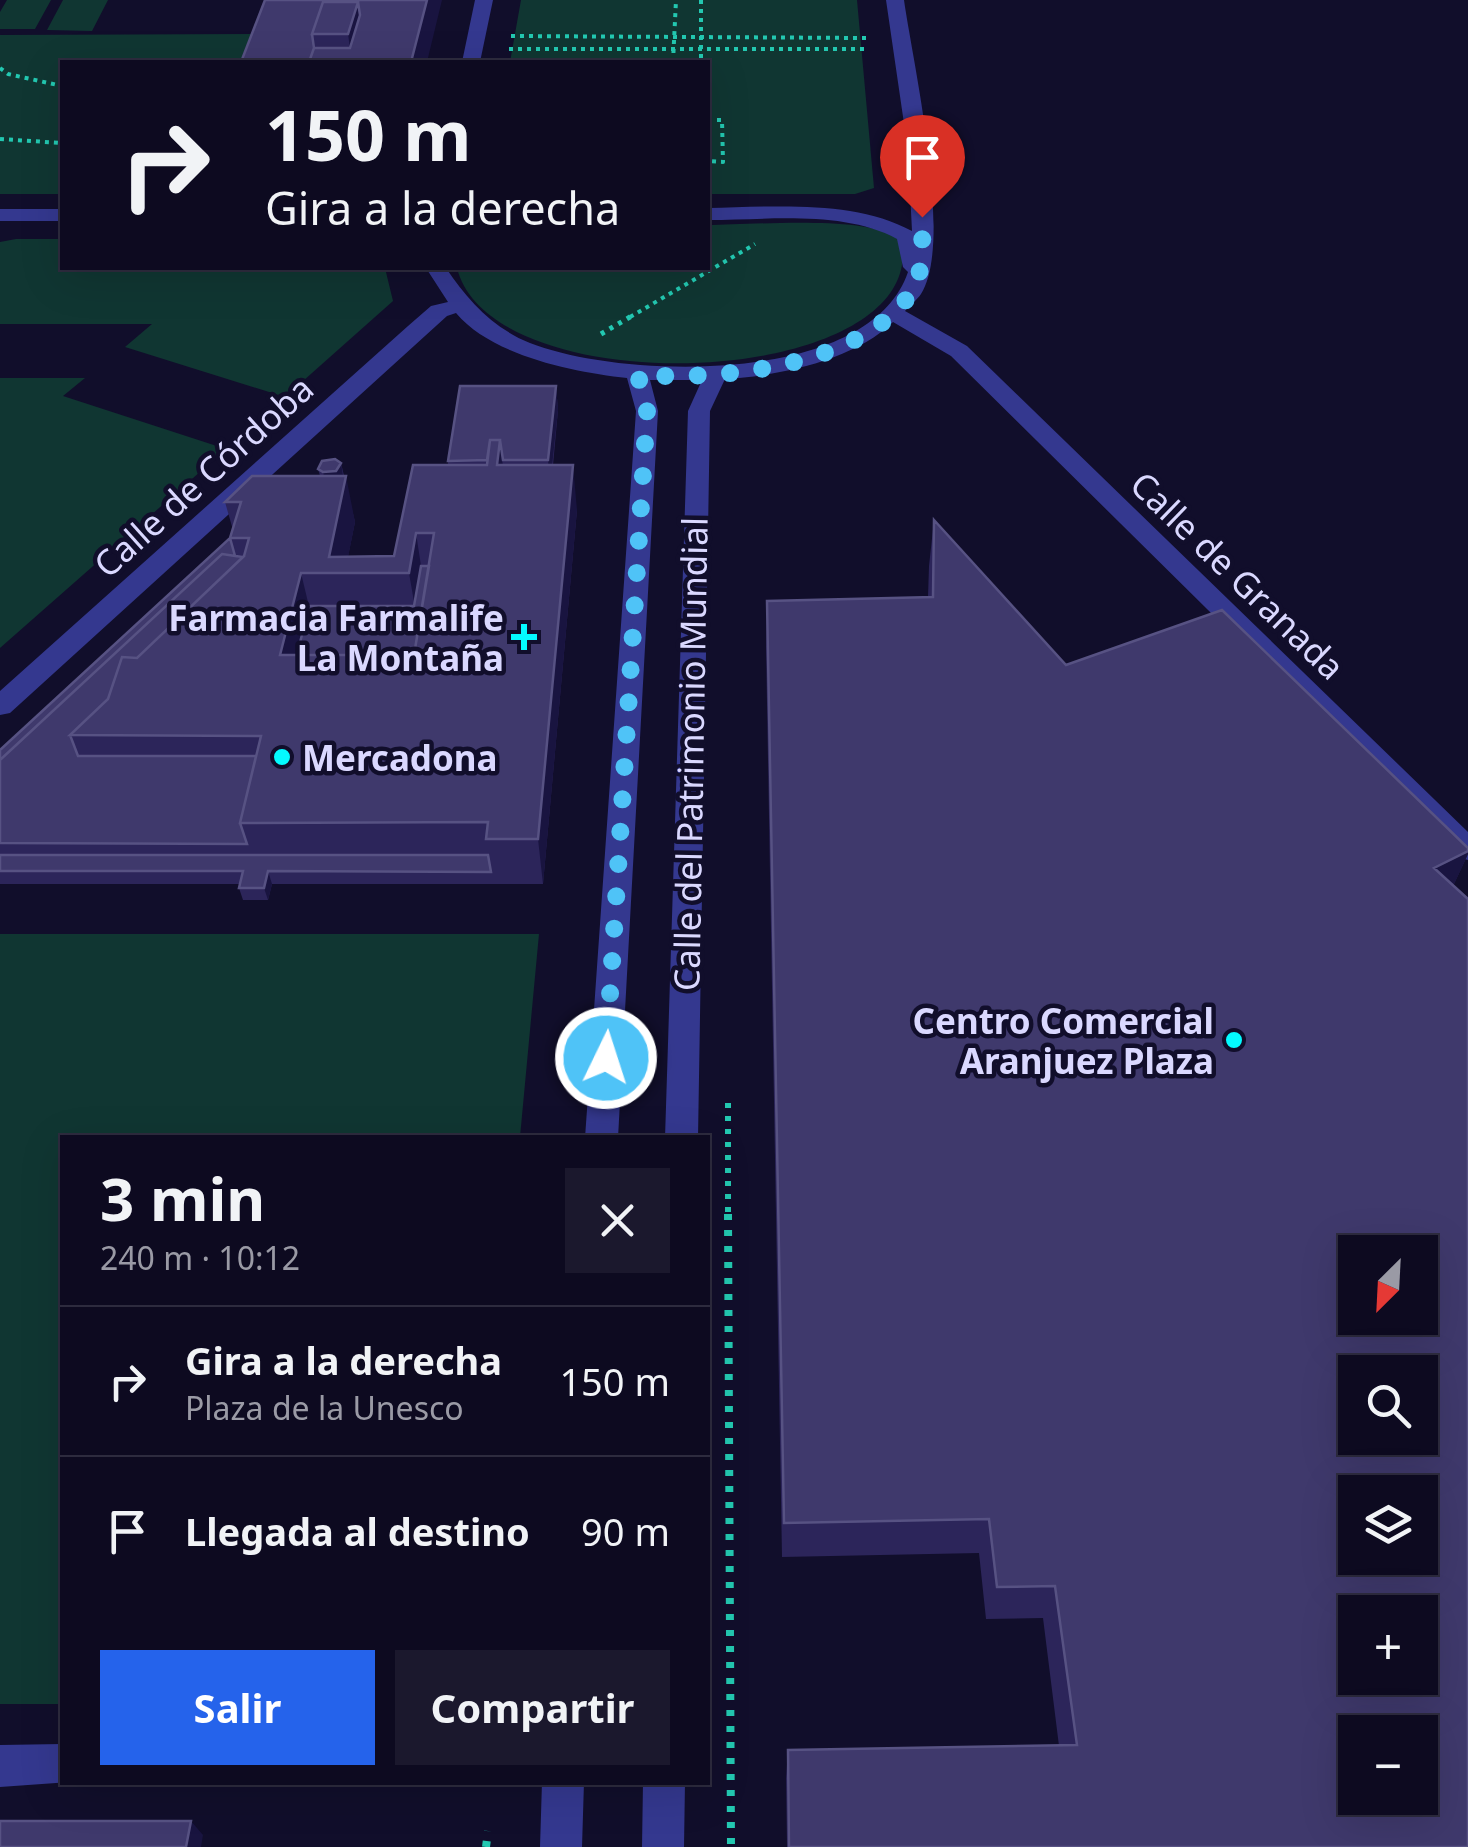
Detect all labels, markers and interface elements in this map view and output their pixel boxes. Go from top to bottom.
text: 150 m [265,86,472,182]
icon: right [100,100,230,230]
pin [880,115,965,218]
icon: arrive [895,130,950,185]
text: Gira a la derecha [265,177,620,238]
street label: Calle de Córdoba [83,365,323,587]
street label: Calle de Granada [1121,461,1355,689]
street label: Calle del Patrimonio Mundial [662,517,718,991]
place label: Farmacia Farmalife La Montaña [168,594,504,681]
marker: Farmacia Farmalife La Montaña [513,626,535,648]
place label: Mercadona [302,734,498,781]
marker: Mercadona [271,746,293,768]
place label: Centro Comercial Aranjuez Plaza [913,997,1214,1084]
position arrow [554,1006,658,1110]
marker: Centro Comercial Aranjuez Plaza [1223,1029,1245,1051]
text: 3 min [100,1157,265,1239]
button: close [565,1168,670,1273]
north arrow [1338,1235,1438,1335]
map controls [1338,1235,1438,1815]
text: 240 m · 10:12 [100,1236,300,1279]
text: Gira a la derecha [185,1334,502,1386]
icon: right [100,1354,155,1409]
text: 150 m [559,1355,670,1407]
button: search [1338,1355,1438,1455]
text: Plaza de la Unesco [185,1386,464,1429]
button: layers [1338,1475,1438,1575]
icon: arrive [100,1504,155,1559]
text: Llegada al destino [185,1505,530,1557]
text: 90 m [581,1505,670,1557]
button: + [1338,1595,1438,1695]
button: Salir [100,1650,375,1765]
button: Compartir [395,1650,670,1765]
button: − [1338,1715,1438,1815]

